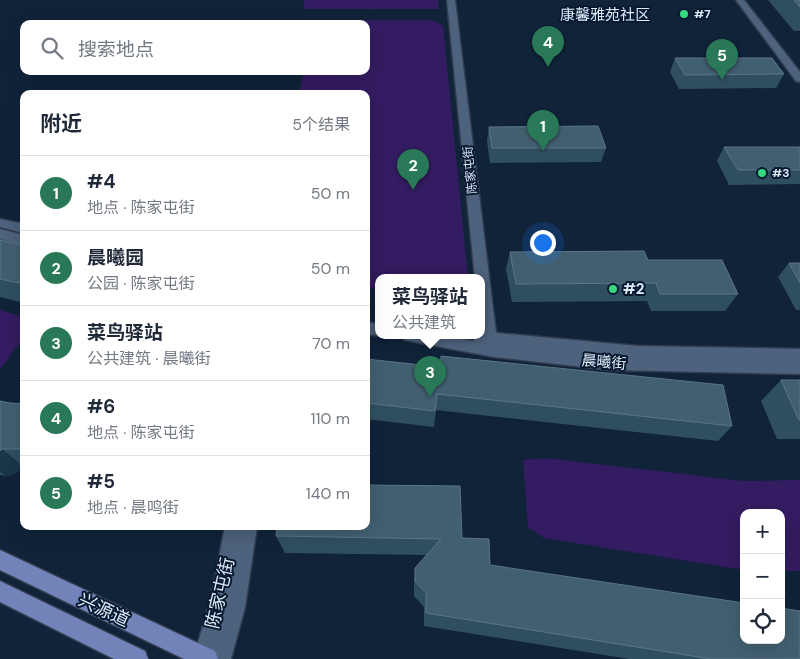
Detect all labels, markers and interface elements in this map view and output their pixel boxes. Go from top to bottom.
district label: 康馨雅苑社区 [560,5,650,25]
place label: #7 [694,6,711,22]
marker: #7 [678,8,690,20]
search box [20,20,370,75]
pin: 4 [532,26,564,67]
icon: search [38,34,66,62]
text: 搜索地点 [78,37,154,62]
pin: 5 [706,39,738,80]
text: 附近 [40,110,82,138]
pin: 1 [527,110,559,151]
text: 5个结果 [292,114,350,135]
street label: 陈家屯街 [460,145,480,195]
pin: 2 [397,149,429,190]
place label: #3 [772,165,790,181]
marker: #3 [756,167,768,179]
text: #4 [87,169,116,194]
text: 1 [53,183,59,204]
text: 50 m [311,183,350,204]
text: 地点 · 陈家屯街 [87,197,195,218]
your location [530,230,556,256]
text: 晨曦园 [87,245,144,270]
text: 2 [51,258,61,279]
text: 50 m [311,258,350,279]
text: 公园 · 陈家屯街 [87,273,195,294]
popup [375,274,485,339]
place label: #2 [623,279,645,299]
marker: #2 [607,283,619,295]
text: 菜鸟驿站 [392,284,468,309]
text: 公共建筑 [392,312,456,333]
text: 菜鸟驿站 [87,320,163,345]
text: 3 [51,333,61,354]
text: 70 m [312,333,350,354]
text: 公共建筑 · 晨曦街 [87,348,211,369]
street label: 晨曦街 [581,350,627,374]
pin: 3 [414,356,446,397]
text: #6 [87,394,115,419]
text: 4 [51,408,61,429]
text: 110 m [311,408,350,429]
text: 地点 · 陈家屯街 [87,422,195,443]
text: #5 [87,469,115,494]
text: 5 [51,483,61,504]
text: 140 m [306,483,350,504]
text: 地点 · 晨鸣街 [87,497,179,518]
map controls [740,509,785,644]
button: + [740,509,785,554]
button: − [740,554,785,599]
street label: 陈家屯街 [200,555,240,631]
street label: 兴源道 [74,588,134,632]
button: locate [740,599,785,644]

